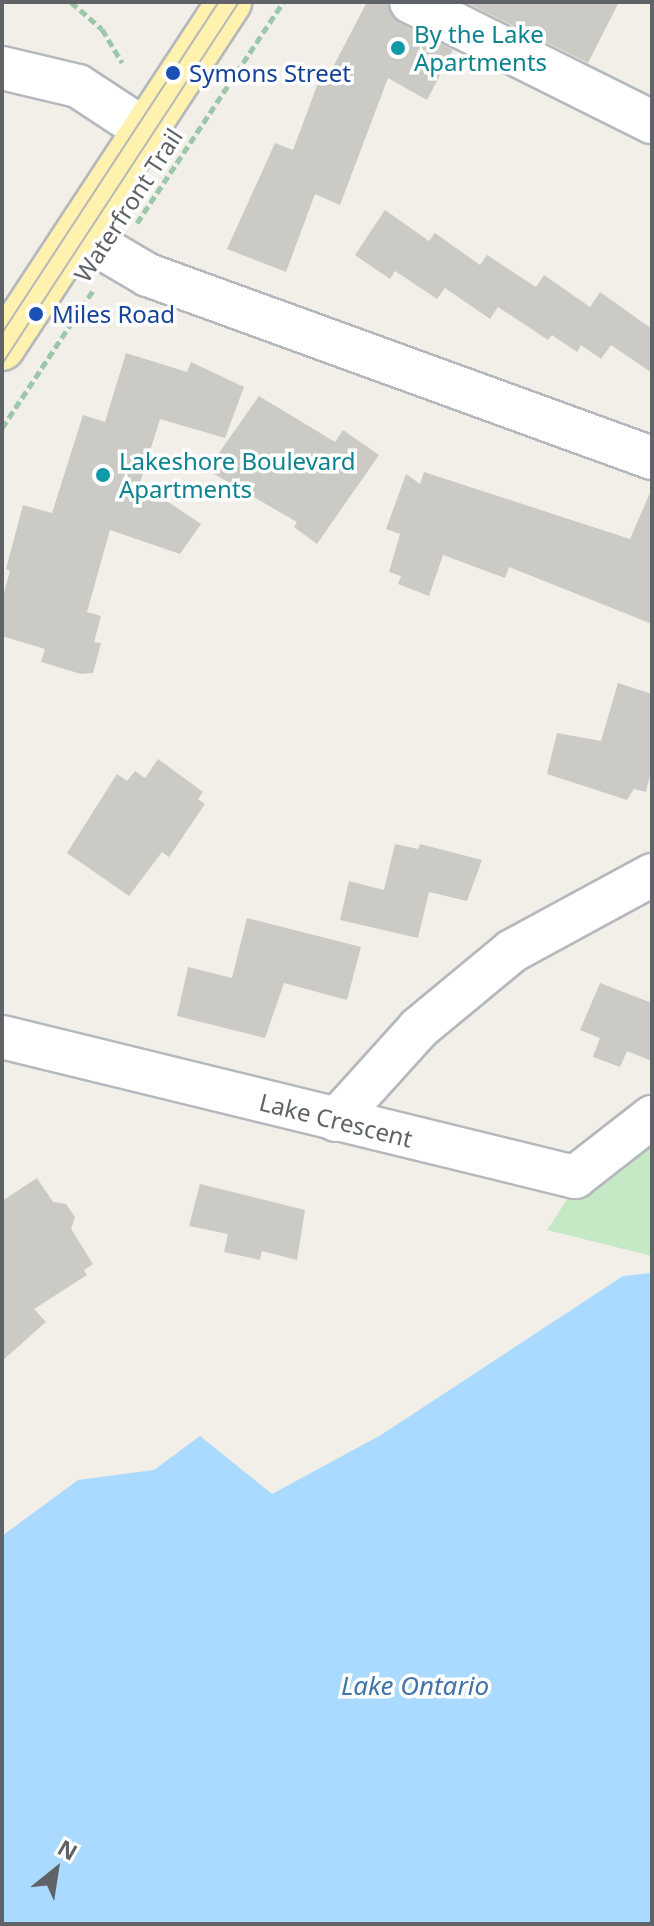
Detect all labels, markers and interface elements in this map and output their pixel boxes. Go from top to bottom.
place label: By the Lake Apartments [414,20,547,76]
marker: By the Lake Apartments [389,39,407,57]
place label: Symons Street [189,59,351,87]
marker: Symons Street [164,64,182,82]
street label: Waterfront Trail [68,123,188,287]
place label: Miles Road [52,300,175,328]
marker: Miles Road [27,305,45,323]
place label: Lakeshore Boulevard Apartments [119,447,355,503]
marker: Lakeshore Boulevard Apartments [94,466,112,484]
street label: Lake Crescent [256,1087,416,1153]
water label: Lake Ontario [341,1670,489,1702]
north arrow [16,1830,96,1910]
text: N [53,1832,83,1867]

